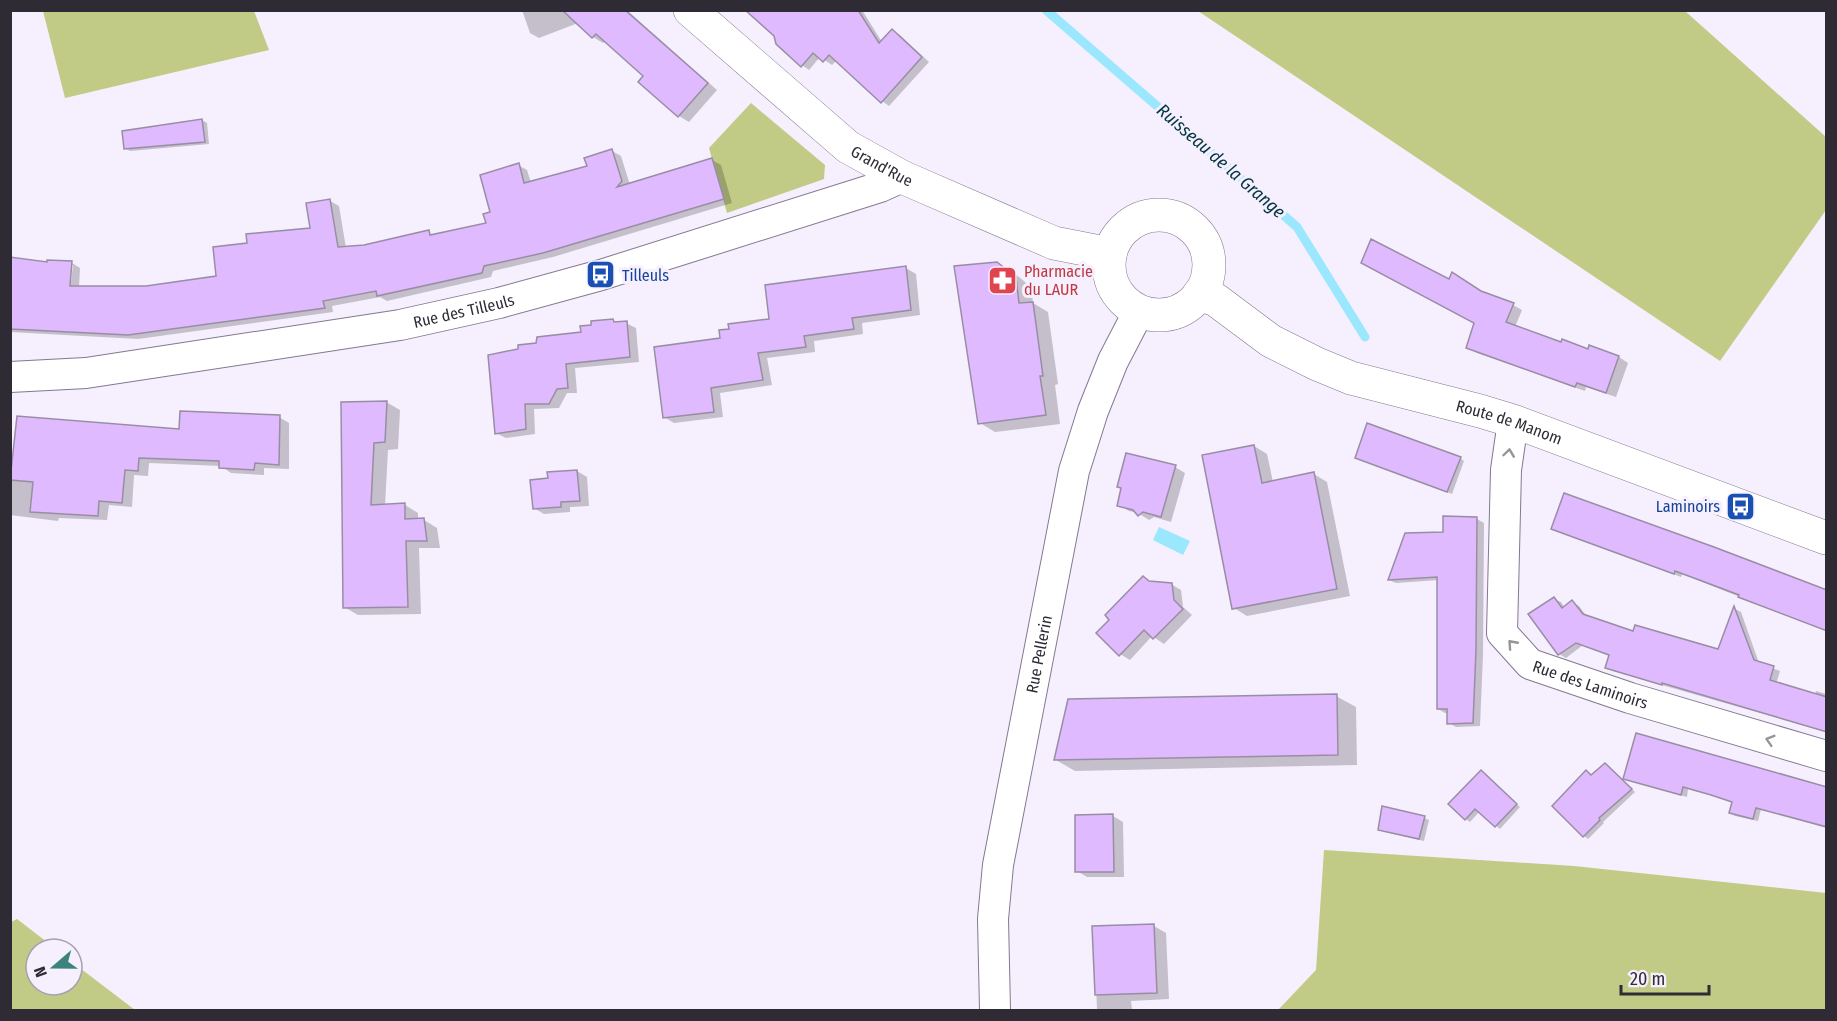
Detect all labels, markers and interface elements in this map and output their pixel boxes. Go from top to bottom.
water label: Ruisseau de la Grange [1152,99,1290,223]
street label: Grand'Rue [848,141,916,190]
bus stop icon: Tilleuls [585,259,617,291]
place label: Pharmacie du LAUR [1024,262,1093,299]
pharmacy icon: Pharmacie du LAUR [987,264,1019,296]
place label: Tilleuls [622,266,669,285]
street label: Rue des Tilleuls [411,290,516,331]
street label: Route de Manom [1454,396,1565,448]
one-way arrow [1502,449,1514,458]
bus stop icon: Laminoirs [1725,490,1757,522]
place label: Laminoirs [1656,497,1720,516]
street label: Rue Pellerin [1022,614,1055,695]
one-way arrow [1508,641,1519,651]
street label: Rue des Laminoirs [1530,656,1650,712]
one-way arrow [1765,735,1776,747]
north arrow [24,937,84,997]
scale bar [1621,958,1710,996]
text: N [30,964,51,980]
text: 20 m [1630,968,1665,990]

